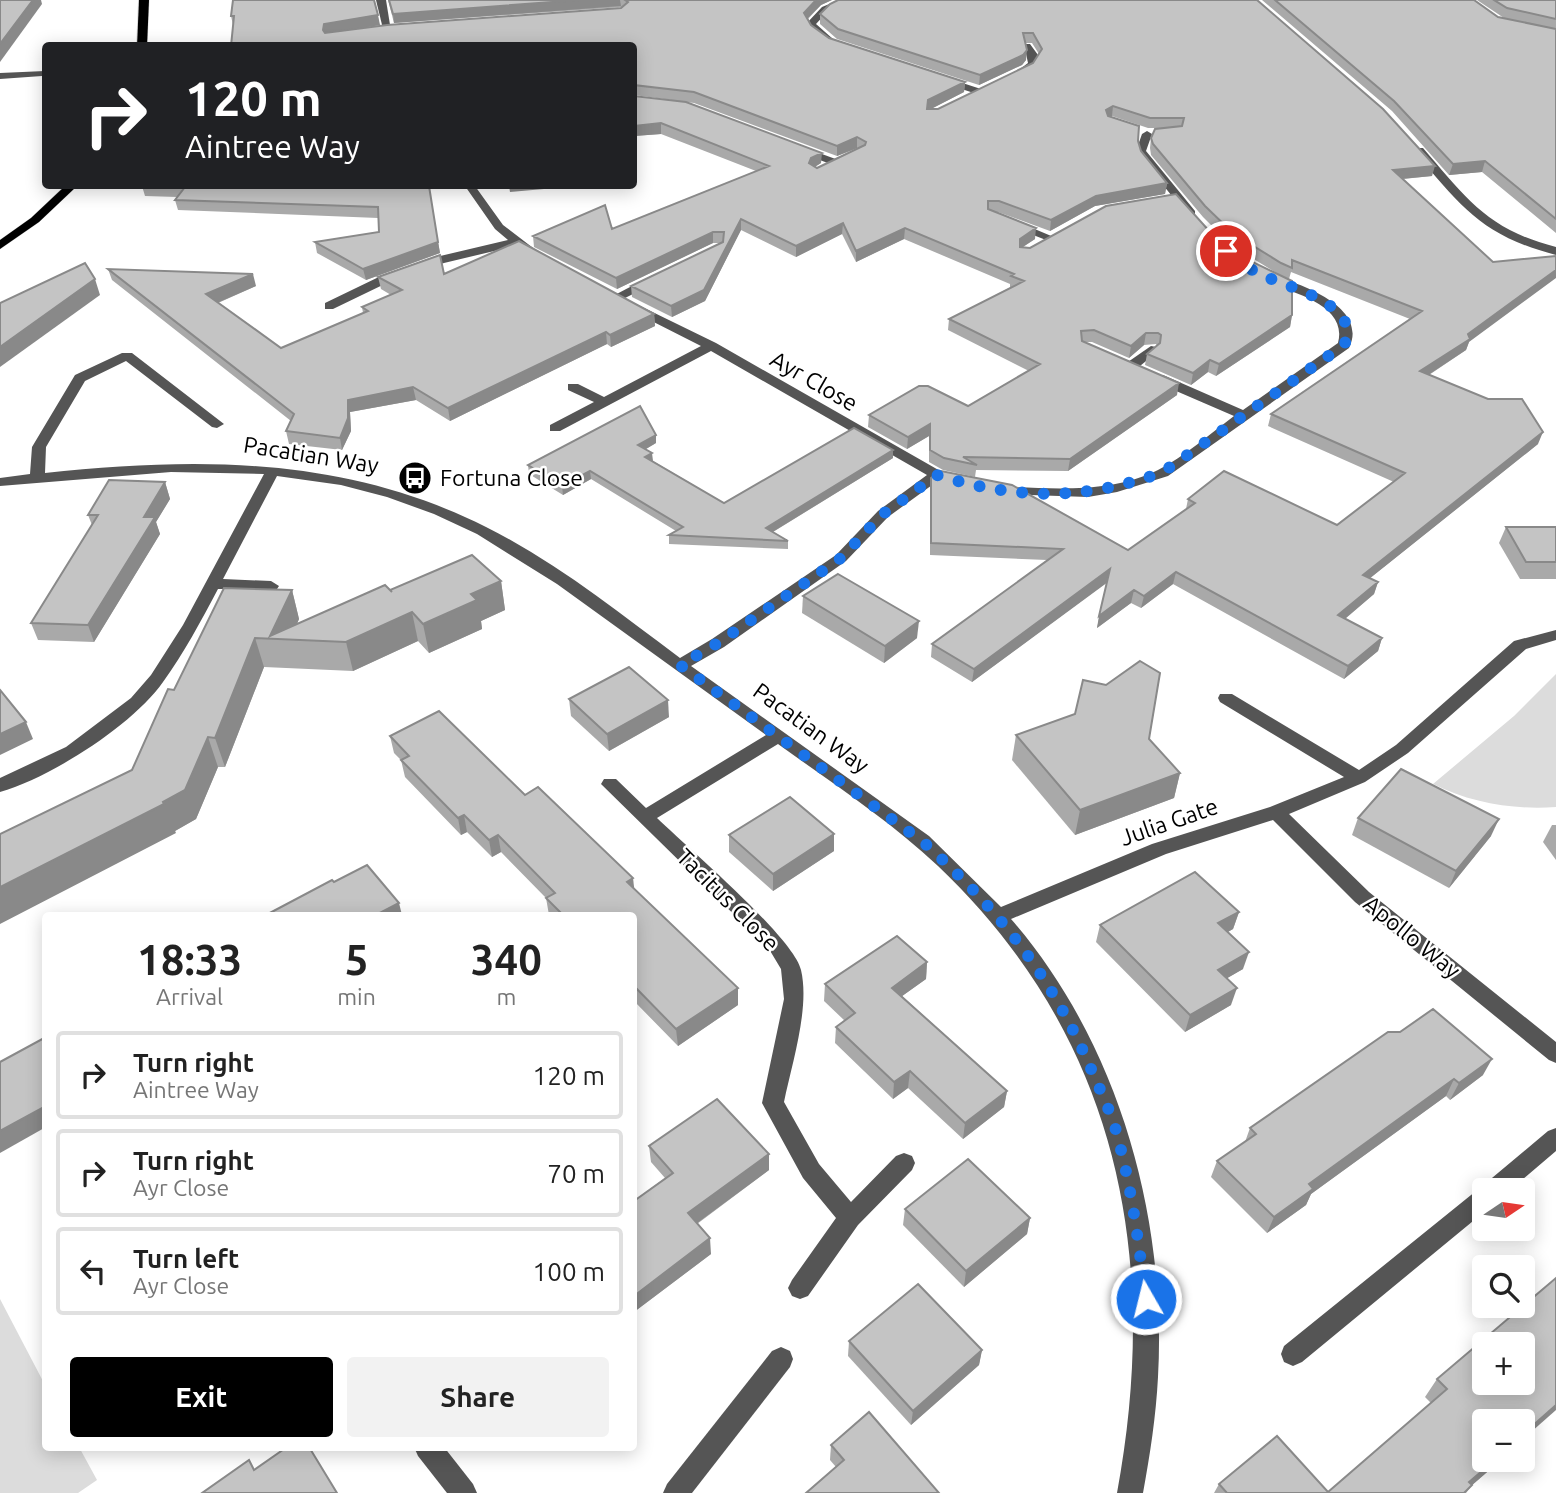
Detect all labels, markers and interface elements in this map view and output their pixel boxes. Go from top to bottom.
icon: right [70,70,161,161]
text: 120 m [185,70,322,125]
text: Aintree Way [185,128,360,164]
pin [1196,221,1256,281]
icon: arrive [1207,232,1245,270]
street label: Ayr Close [766,346,862,415]
street label: Pacatian Way [242,431,380,478]
bus stop icon: Fortuna Close [396,459,434,497]
place label: Fortuna Close [440,465,583,490]
street label: Pacatian Way [749,677,874,778]
street label: Julia Gate [1117,793,1221,850]
street label: Tacitus Close [672,844,784,956]
street label: Apollo Way [1359,890,1465,983]
text: 18:33 [137,936,242,983]
text: 5 [345,936,368,983]
text: 340 [471,936,542,983]
text: Arrival [156,984,223,1009]
text: min [337,984,376,1009]
text: m [496,984,516,1009]
text: Turn right [133,1048,254,1077]
icon: right [74,1056,112,1094]
text: 120 m [533,1061,605,1090]
text: Aintree Way [133,1077,259,1102]
text: Turn right [133,1146,254,1175]
icon: right [74,1154,112,1192]
text: 70 m [547,1159,605,1188]
text: Ayr Close [133,1175,229,1200]
north arrow [1472,1178,1535,1241]
map controls [1472,1178,1535,1472]
text: Turn left [133,1244,239,1273]
icon: left [74,1252,112,1290]
button: search [1472,1255,1535,1318]
text: 100 m [533,1257,605,1286]
position arrow [1109,1262,1183,1336]
text: Ayr Close [133,1273,229,1298]
button: + [1472,1332,1535,1395]
button: Exit [70,1357,333,1437]
button: Share [347,1357,609,1437]
button: − [1472,1409,1535,1472]

